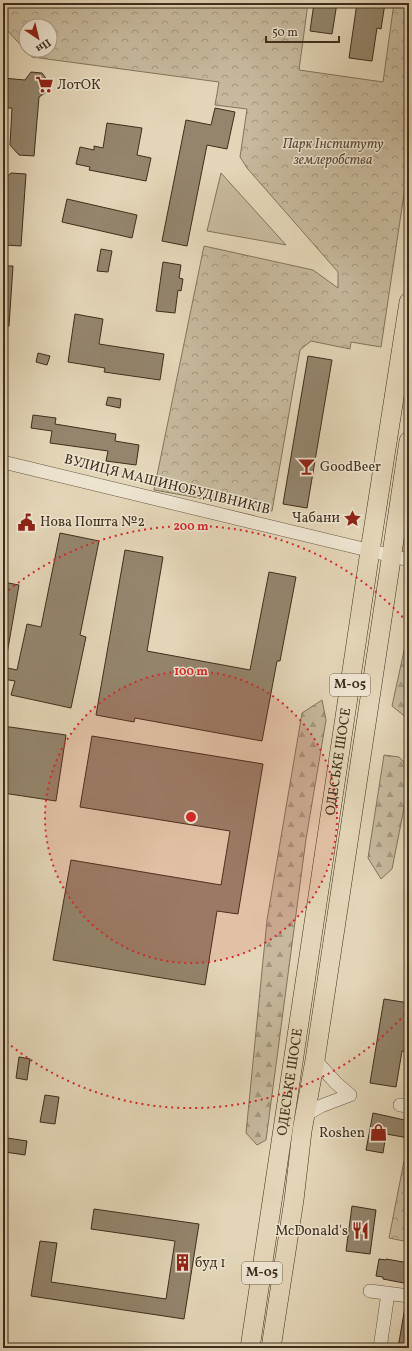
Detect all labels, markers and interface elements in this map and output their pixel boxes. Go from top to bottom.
north arrow [18,18,58,58]
scale bar [266,18,339,44]
text: 50 m [272,25,298,41]
text: Пн [32,34,54,56]
supermarket icon: ЛотОК [34,75,54,95]
place label: ЛотОК [57,76,101,95]
park label: Парк Інституту землеробства [282,135,384,170]
street label: ВУЛИЦЯ МАШИНОБУДІВНИКІВ [62,450,272,520]
bar icon: GoodBeer [297,457,317,477]
place label: GoodBeer [320,458,381,477]
place icon: Чабани [343,508,363,528]
place label: Чабани [292,509,340,528]
public building icon: Нова Пошта №2 [17,512,37,532]
place label: Нова Пошта №2 [40,513,145,532]
text: 200 m [173,519,209,535]
text: 100 m [174,664,208,680]
road number: М-05 [330,674,370,696]
street label: ОДЕСЬКЕ ШОСЕ [321,706,356,817]
centre of rings [184,810,198,824]
street label: ОДЕСЬКЕ ШОСЕ [273,1027,308,1137]
shop icon: Roshen [368,1123,388,1143]
place label: Roshen [319,1124,365,1143]
restaurant icon: McDonald's [351,1221,371,1241]
place label: McDonald's [275,1222,348,1241]
building icon: буд 1 [172,1253,192,1273]
place label: буд 1 [195,1254,226,1273]
road number: М-05 [242,1262,282,1284]

